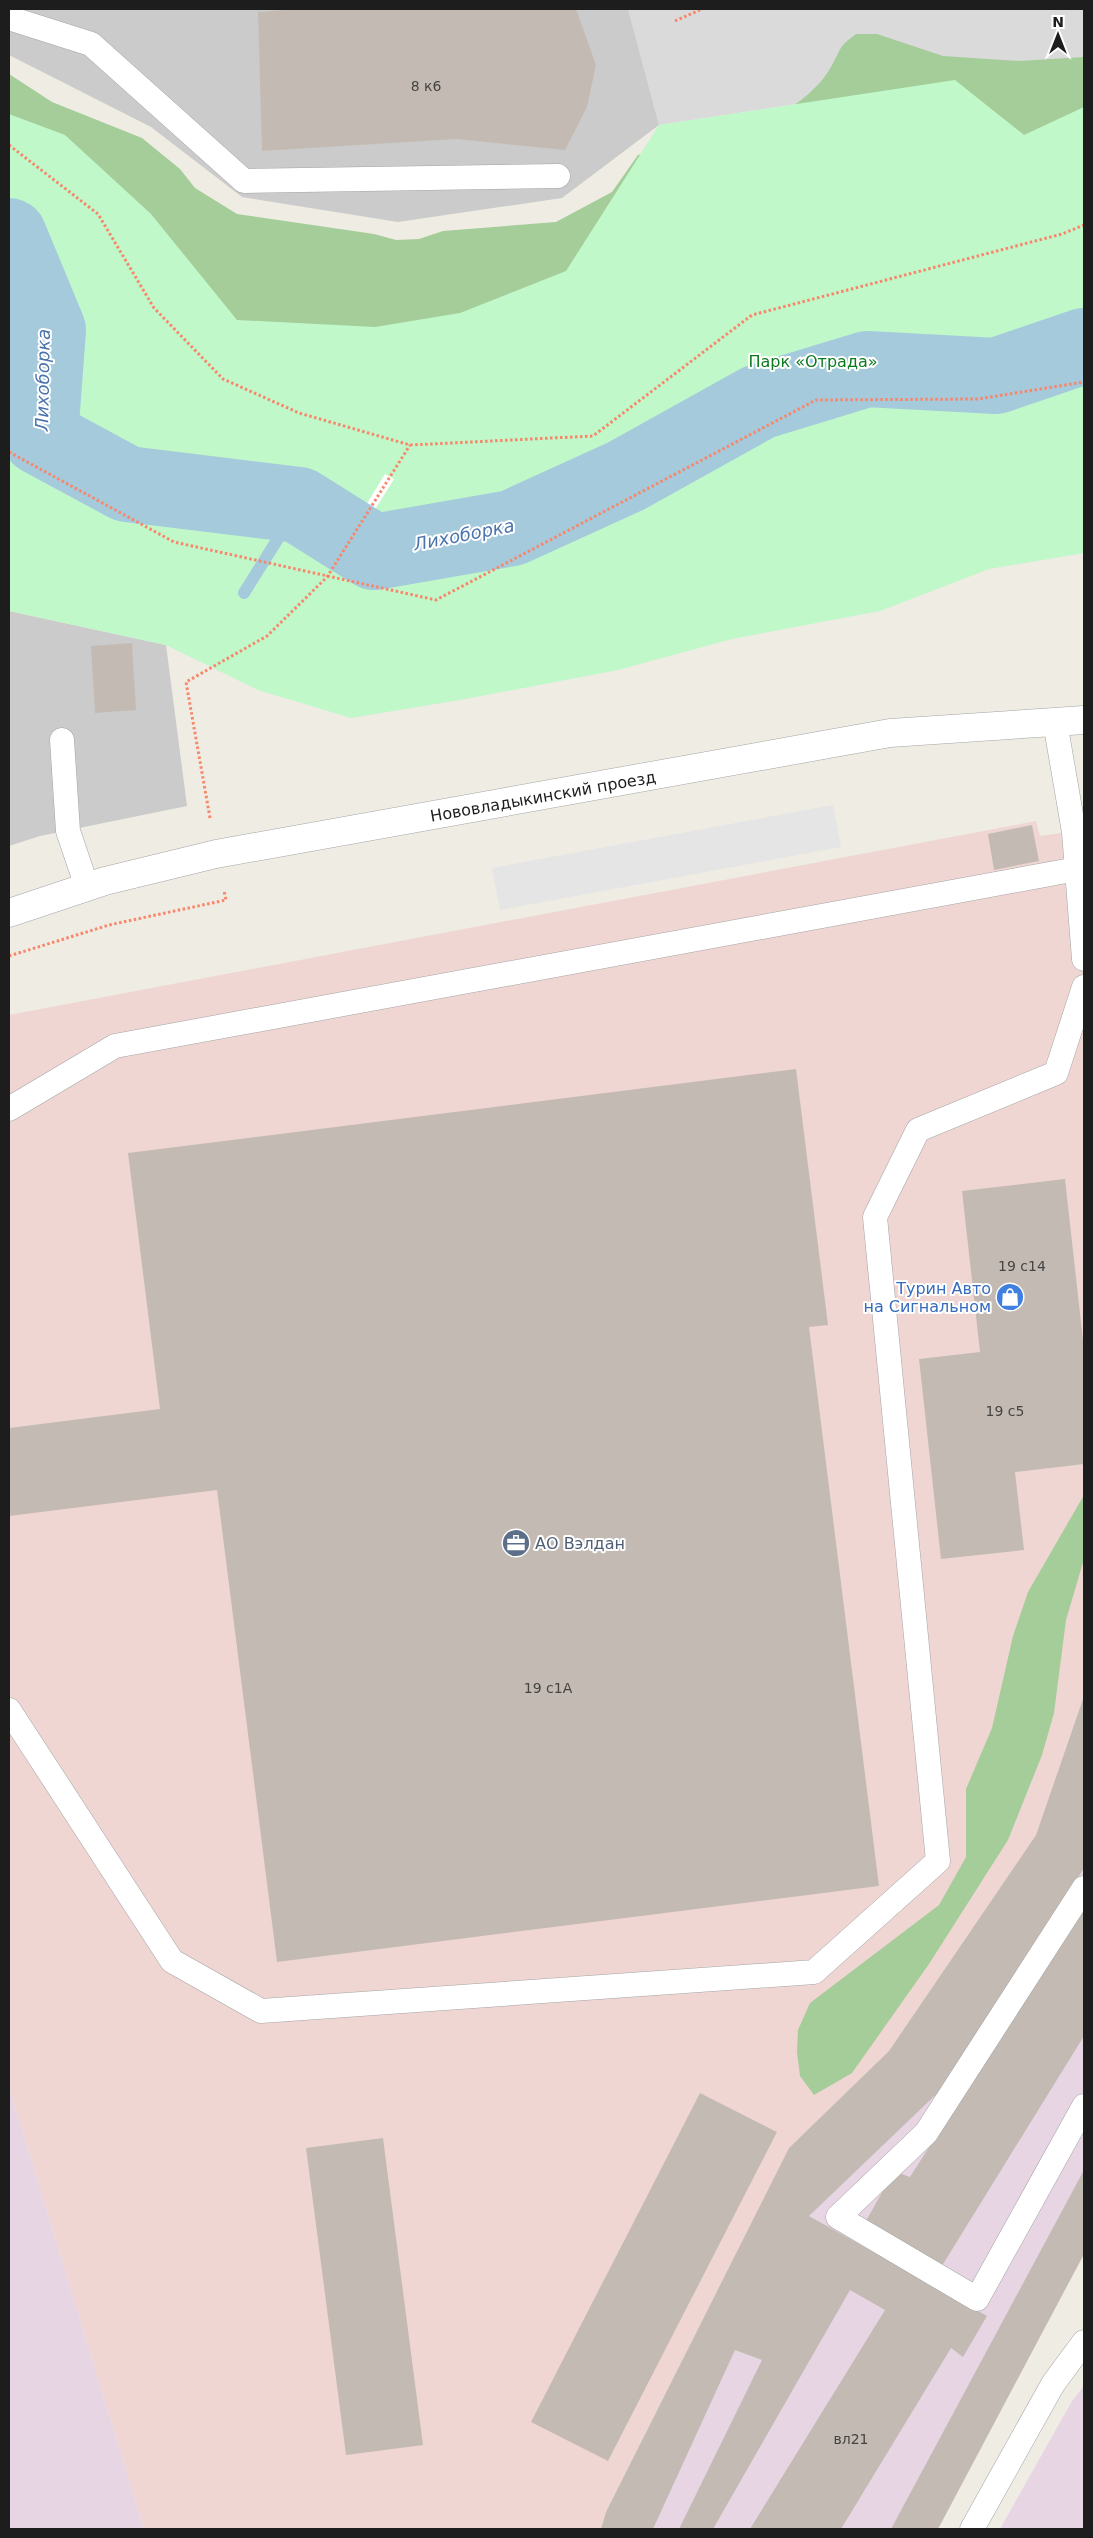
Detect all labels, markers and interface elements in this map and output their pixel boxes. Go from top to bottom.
north arrow [1033,10,1083,60]
text: N [1052,14,1064,30]
house number: 8 к6 [411,78,441,94]
water label: Лихоборка [31,329,54,432]
park label: Парк «Отрада» [748,352,878,371]
water label: Лихоборка [411,514,516,555]
street label: Нововладыкинский проезд [429,767,657,826]
house number: 19 с14 [998,1258,1046,1274]
place label: Турин Авто на Сигнальном [863,1279,991,1316]
shop icon: Турин Авто на Сигнальном [995,1282,1025,1312]
house number: 19 с5 [986,1403,1024,1419]
office icon: АО Вэлдан [501,1528,531,1558]
place label: АО Вэлдан [535,1534,625,1553]
house number: 19 с1А [524,1680,573,1696]
house number: вл21 [833,2431,869,2447]

